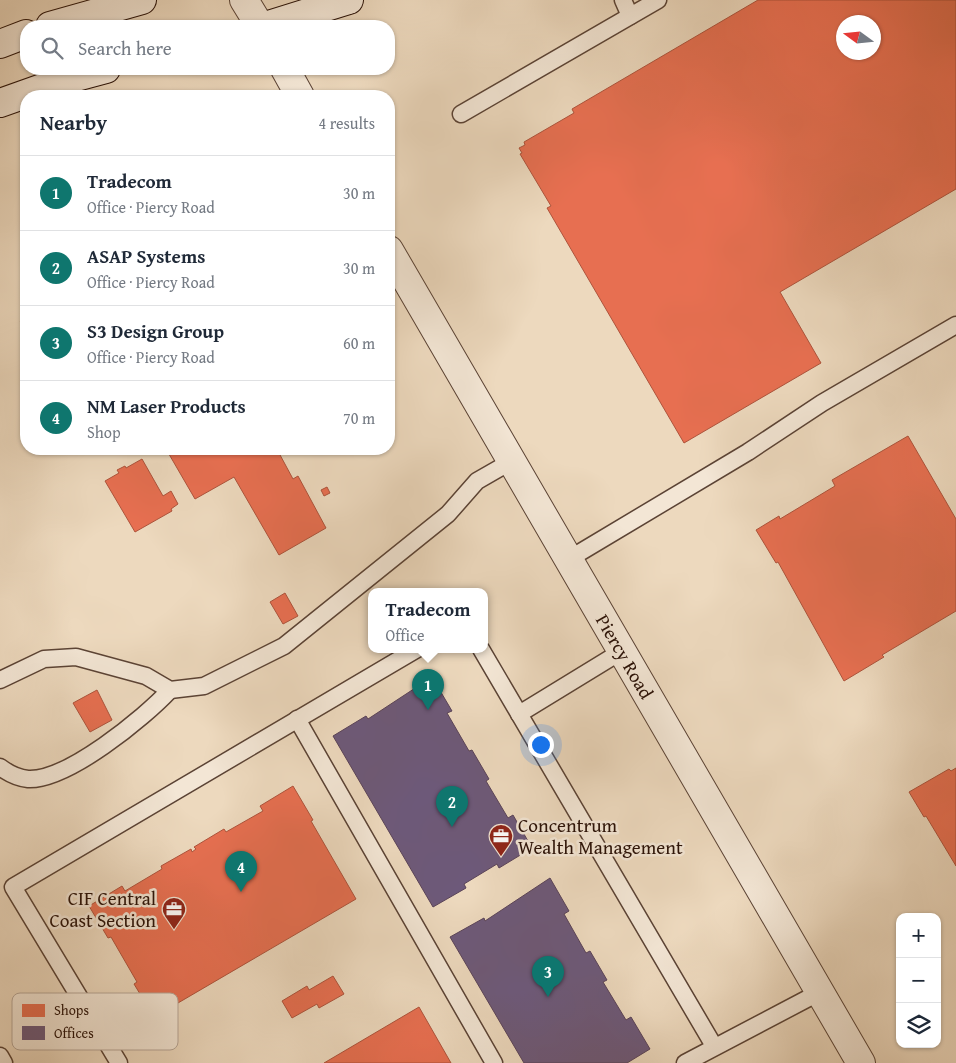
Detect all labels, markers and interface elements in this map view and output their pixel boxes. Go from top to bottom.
north arrow [836,15,881,60]
search box [20,20,395,75]
icon: search [38,34,66,62]
text: Search here [78,34,172,62]
text: Nearby [40,107,107,138]
text: 4 results [318,111,375,135]
text: Tradecom [87,167,172,195]
text: 1 [52,181,60,205]
text: 30 m [343,181,375,205]
text: Office · Piercy Road [87,195,215,219]
text: ASAP Systems [87,242,205,270]
text: 2 [52,256,60,280]
text: 30 m [343,256,375,280]
text: Office · Piercy Road [87,270,215,294]
text: S3 Design Group [87,317,224,345]
text: 3 [52,331,60,355]
text: 60 m [343,331,375,355]
text: Office · Piercy Road [87,345,215,369]
text: NM Laser Products [87,392,246,420]
text: 4 [52,406,60,430]
text: 70 m [343,406,375,430]
text: Shop [87,420,121,444]
popup [368,588,488,653]
text: Tradecom [386,595,470,623]
street label: Piercy Road [589,609,661,705]
text: Office [386,623,425,647]
pin: 1 [412,669,444,710]
your location [528,732,554,758]
pin: 2 [436,786,468,827]
place label: Concentrum Wealth Management [518,811,683,861]
office icon: Concentrum Wealth Management [488,823,514,857]
pin: 4 [225,851,257,892]
place label: CIF Central Coast Section [50,884,156,934]
office icon: CIF Central Coast Section [161,896,187,930]
map controls [896,913,941,1048]
button: + [896,913,941,958]
pin: 3 [532,956,564,997]
button: − [896,958,941,1003]
legend [12,993,178,1050]
text: Shops [54,1000,89,1020]
button: layers [896,1003,941,1048]
text: Offices [54,1023,94,1043]

